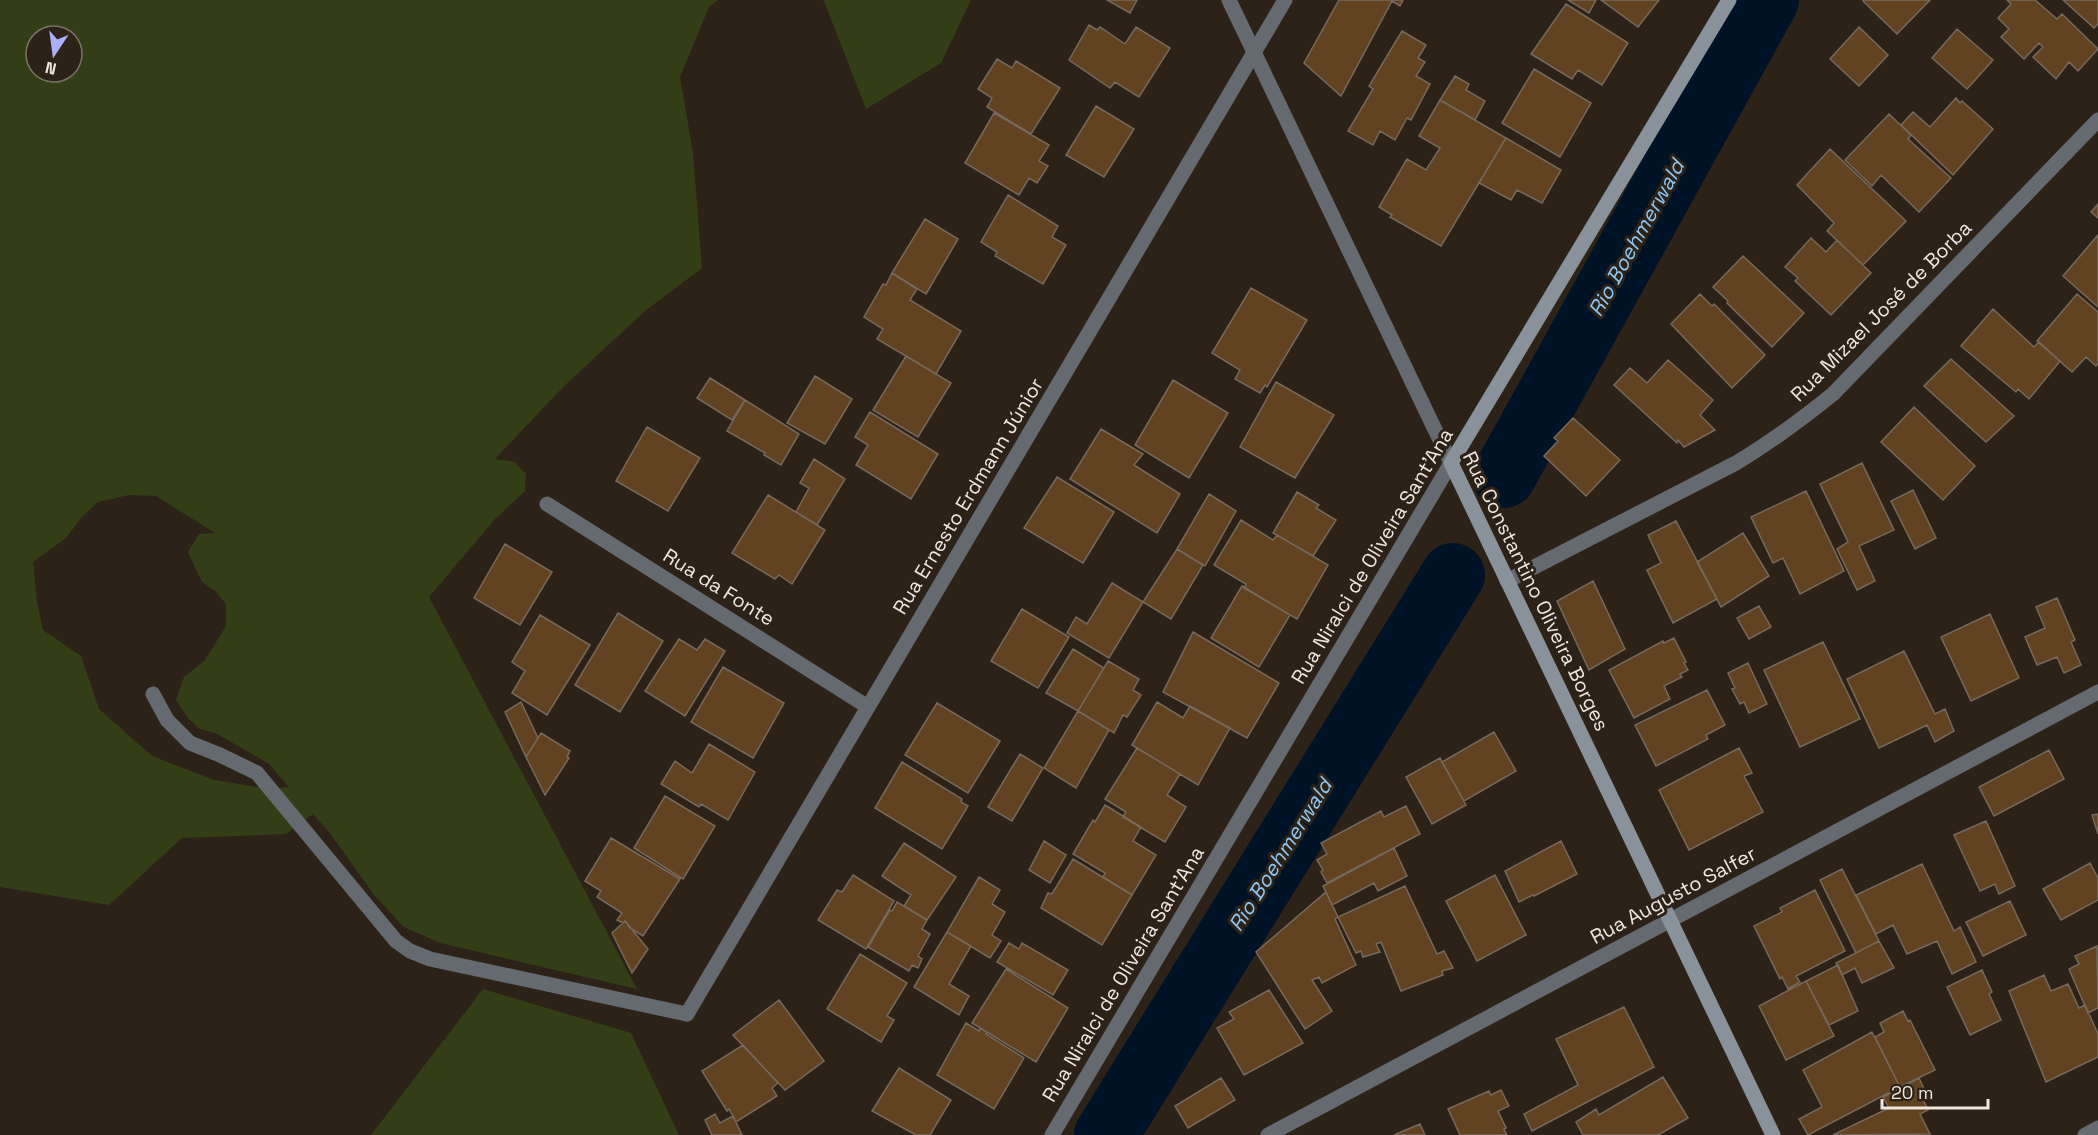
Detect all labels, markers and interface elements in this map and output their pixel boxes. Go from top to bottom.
north arrow [24,24,84,84]
text: N [43,57,58,80]
water label: Rio Boehmerwald [1582,153,1691,321]
street label: Rua Mizael José de Borba [1785,215,1977,407]
street label: Rua Ernesto Erdmann Júnior [887,373,1049,619]
street label: Rua Niralci de Oliveira Sant'Ana [1285,423,1459,689]
street label: Rua Constantino Oliveira Borges [1457,447,1615,735]
street label: Rua da Fonte [658,542,780,632]
water label: Rio Boehmerwald [1222,772,1339,936]
street label: Rua Augusto Salfer [1586,840,1760,950]
street label: Rua Niralci de Oliveira Sant'Ana [1036,841,1210,1107]
scale bar [1882,1072,1988,1110]
text: 20 m [1891,1081,1934,1104]

